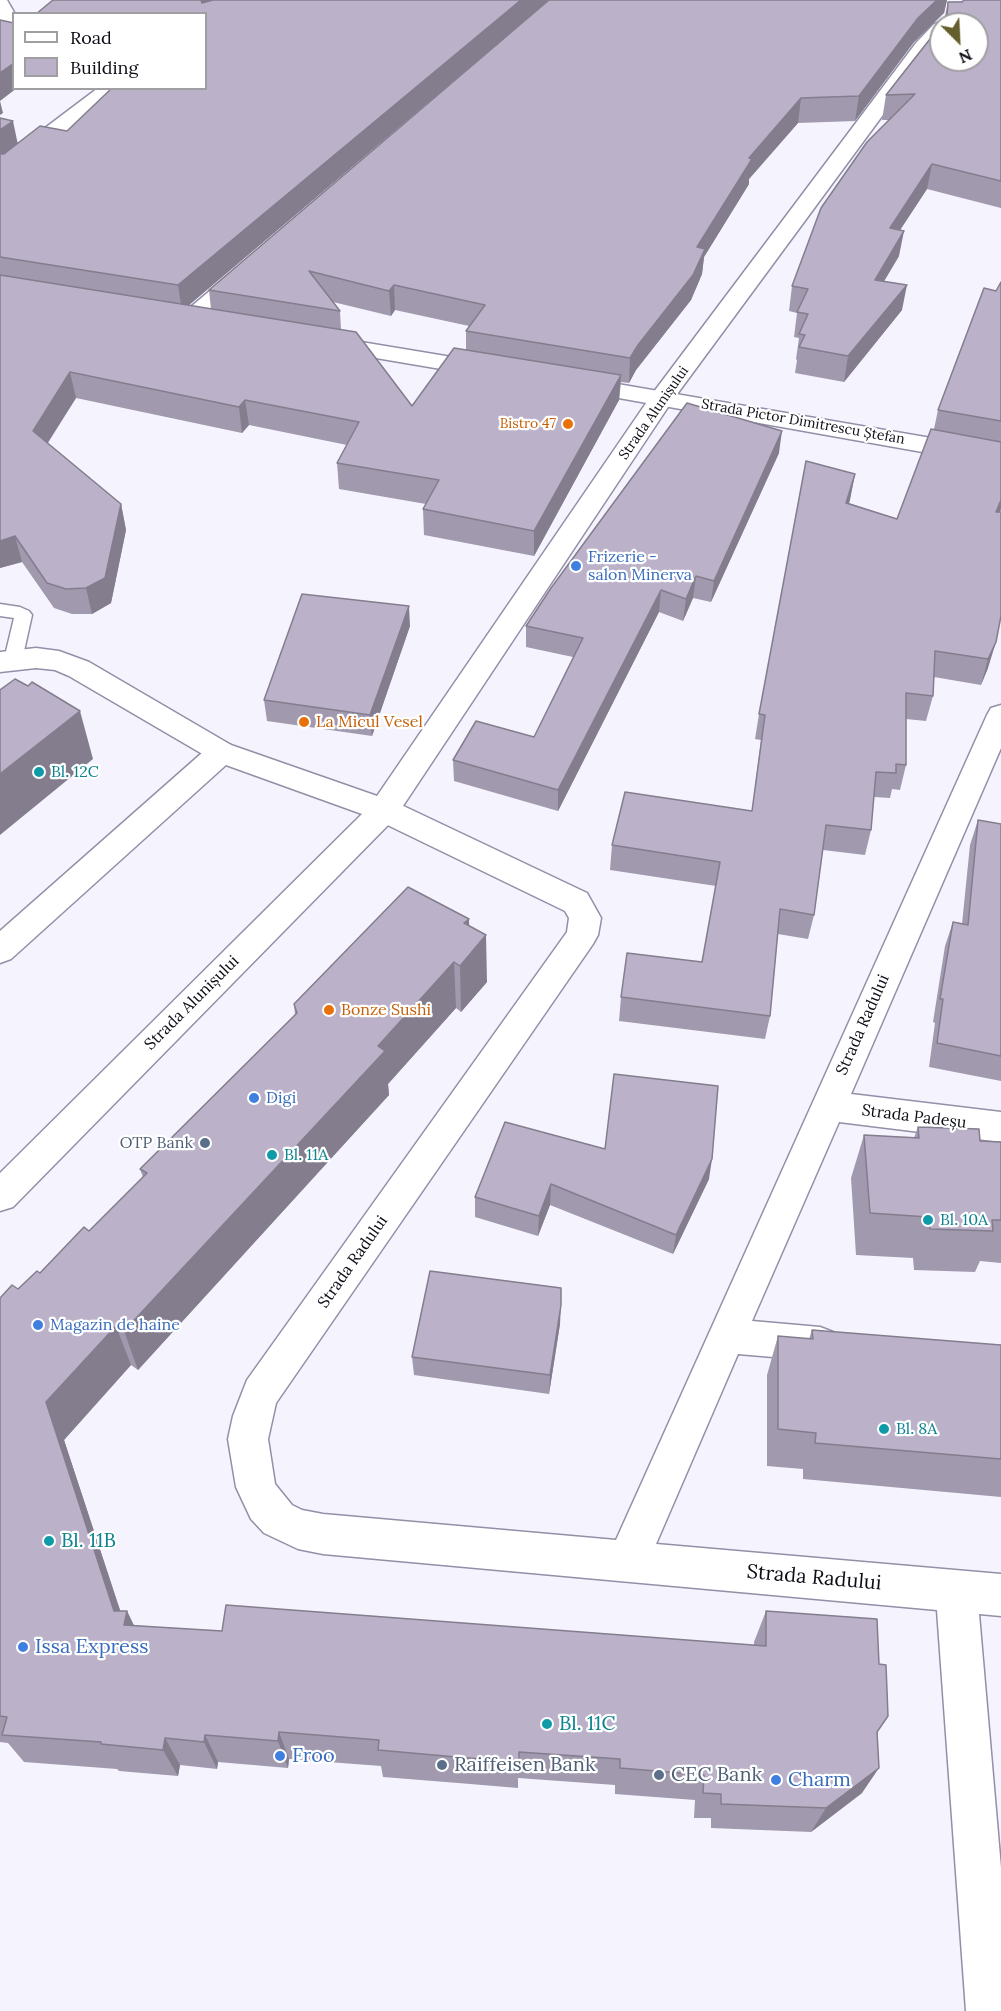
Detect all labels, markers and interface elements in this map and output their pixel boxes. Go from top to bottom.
legend [12,12,207,90]
north arrow [929,12,989,72]
text: Road [70,26,112,49]
text: N [956,45,975,68]
text: Building [70,56,138,79]
street label: Strada Alunișului [616,363,692,463]
street label: Strada Pictor Dimitrescu Ștefan [700,396,906,448]
place label: Bistro 47 [500,416,556,432]
marker: Bistro 47 [561,417,575,431]
place label: Frizerie - salon Minerva [588,547,692,585]
marker: Frizerie - salon Minerva [569,559,583,573]
place label: La Micul Vesel [316,712,423,732]
marker: La Micul Vesel [297,715,311,729]
place label: Bl. 12C [51,762,99,782]
marker: Bl. 12C [32,765,46,779]
street label: Strada Alunișului [141,952,243,1054]
street label: Strada Radului [832,972,894,1078]
place label: Bonze Sushi [341,1000,431,1020]
marker: Bonze Sushi [322,1003,336,1017]
place label: Digi [266,1088,296,1108]
marker: Digi [247,1091,261,1105]
street label: Strada Padeșu [861,1101,967,1133]
place label: OTP Bank [120,1133,193,1153]
marker: OTP Bank [198,1136,212,1150]
place label: Bl. 11A [284,1145,328,1165]
marker: Bl. 11A [265,1148,279,1162]
place label: Bl. 10A [940,1210,988,1230]
street label: Strada Radului [314,1212,392,1312]
marker: Bl. 10A [921,1213,935,1227]
place label: Magazin de haine [50,1315,180,1335]
marker: Magazin de haine [31,1318,45,1332]
place label: Bl. 8A [896,1419,937,1439]
marker: Bl. 8A [877,1422,891,1436]
place label: Bl. 11B [61,1529,116,1553]
marker: Bl. 11B [42,1534,56,1548]
street label: Strada Radului [746,1560,882,1596]
place label: Issa Express [35,1635,148,1659]
marker: Issa Express [16,1640,30,1654]
place label: Bl. 11C [559,1712,615,1736]
marker: Bl. 11C [540,1717,554,1731]
place label: Froo [292,1744,335,1768]
marker: Froo [273,1749,287,1763]
place label: Raiffeisen Bank [454,1753,596,1777]
marker: Raiffeisen Bank [435,1758,449,1772]
place label: CEC Bank [671,1763,762,1787]
marker: CEC Bank [652,1768,666,1782]
place label: Charm [788,1768,851,1792]
marker: Charm [769,1773,783,1787]

